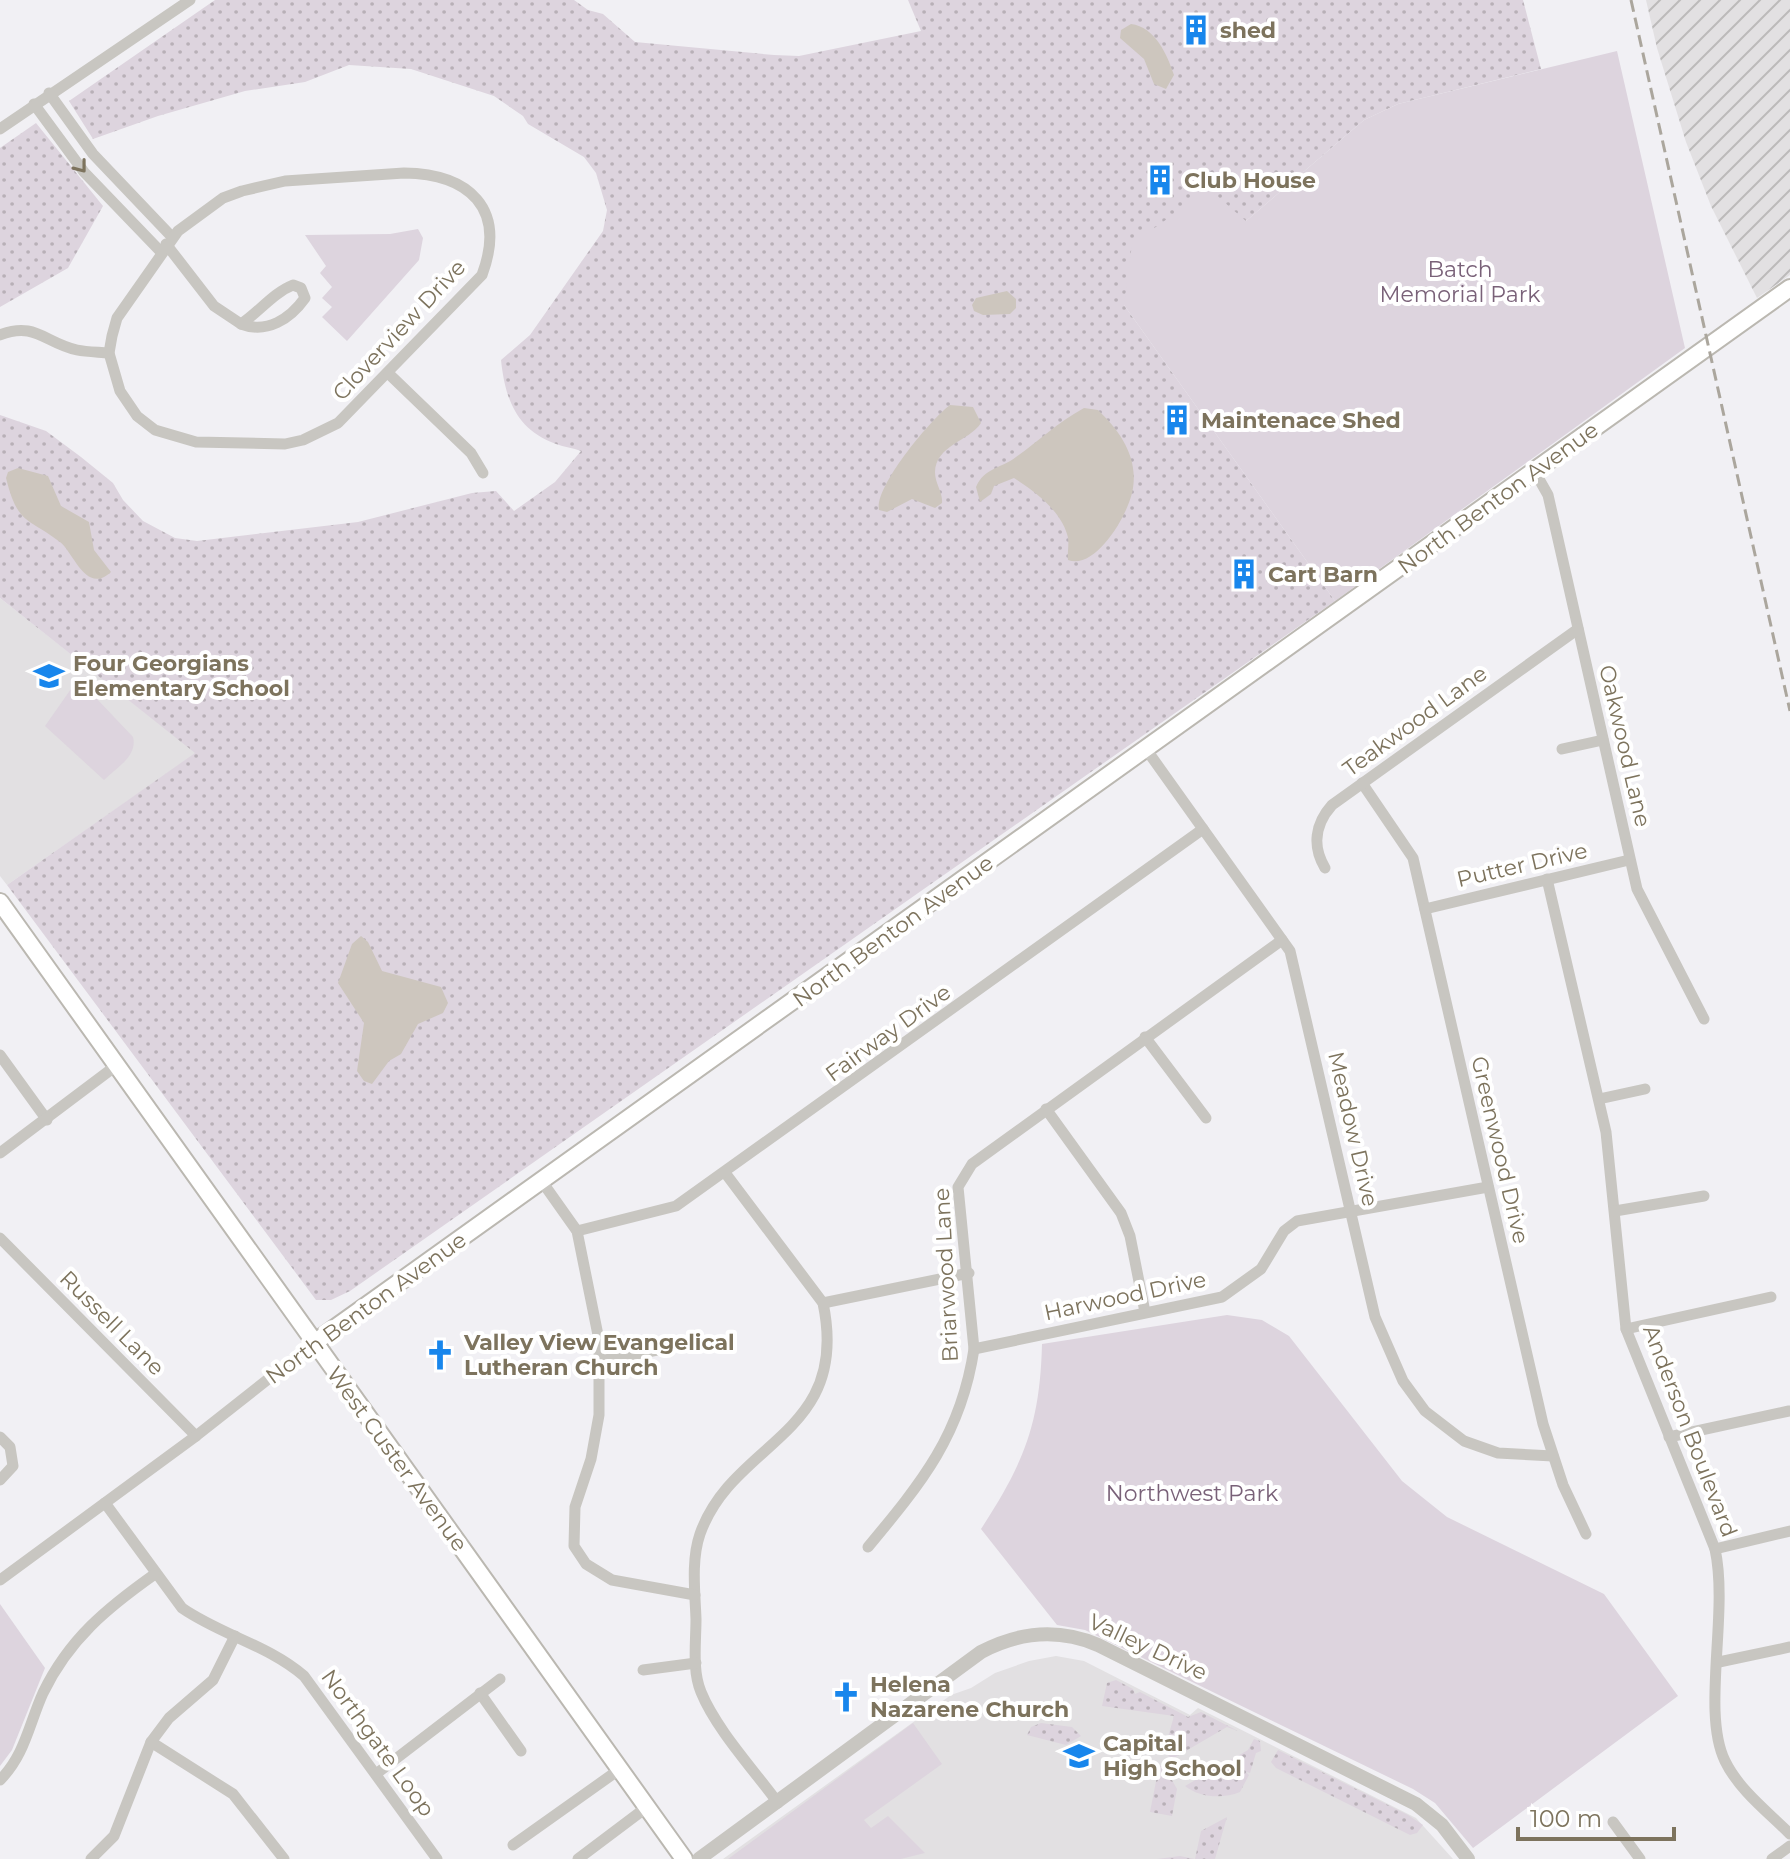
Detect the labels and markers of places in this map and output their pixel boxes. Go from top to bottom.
building icon: shed [1179,13,1213,47]
place label: shed [1220,17,1276,44]
building icon: Club House [1143,163,1177,197]
place label: Club House [1184,167,1316,194]
building icon: Maintenace Shed [1160,403,1194,437]
place label: Maintenace Shed [1201,407,1401,434]
building icon: Cart Barn [1227,557,1261,591]
place label: Cart Barn [1268,561,1378,588]
place label: Four Georgians Elementary School [73,650,290,702]
school or university icon: Four Georgians Elementary School [32,659,66,693]
place label: Valley View Evangelical Lutheran Church [463,1329,735,1381]
church icon: Valley View Evangelical Lutheran Church [423,1338,457,1372]
place label: Helena Nazarene Church [870,1671,1069,1723]
church icon: Helena Nazarene Church [829,1680,863,1714]
place label: Capital High School [1103,1730,1242,1782]
school or university icon: Capital High School [1062,1739,1096,1773]

